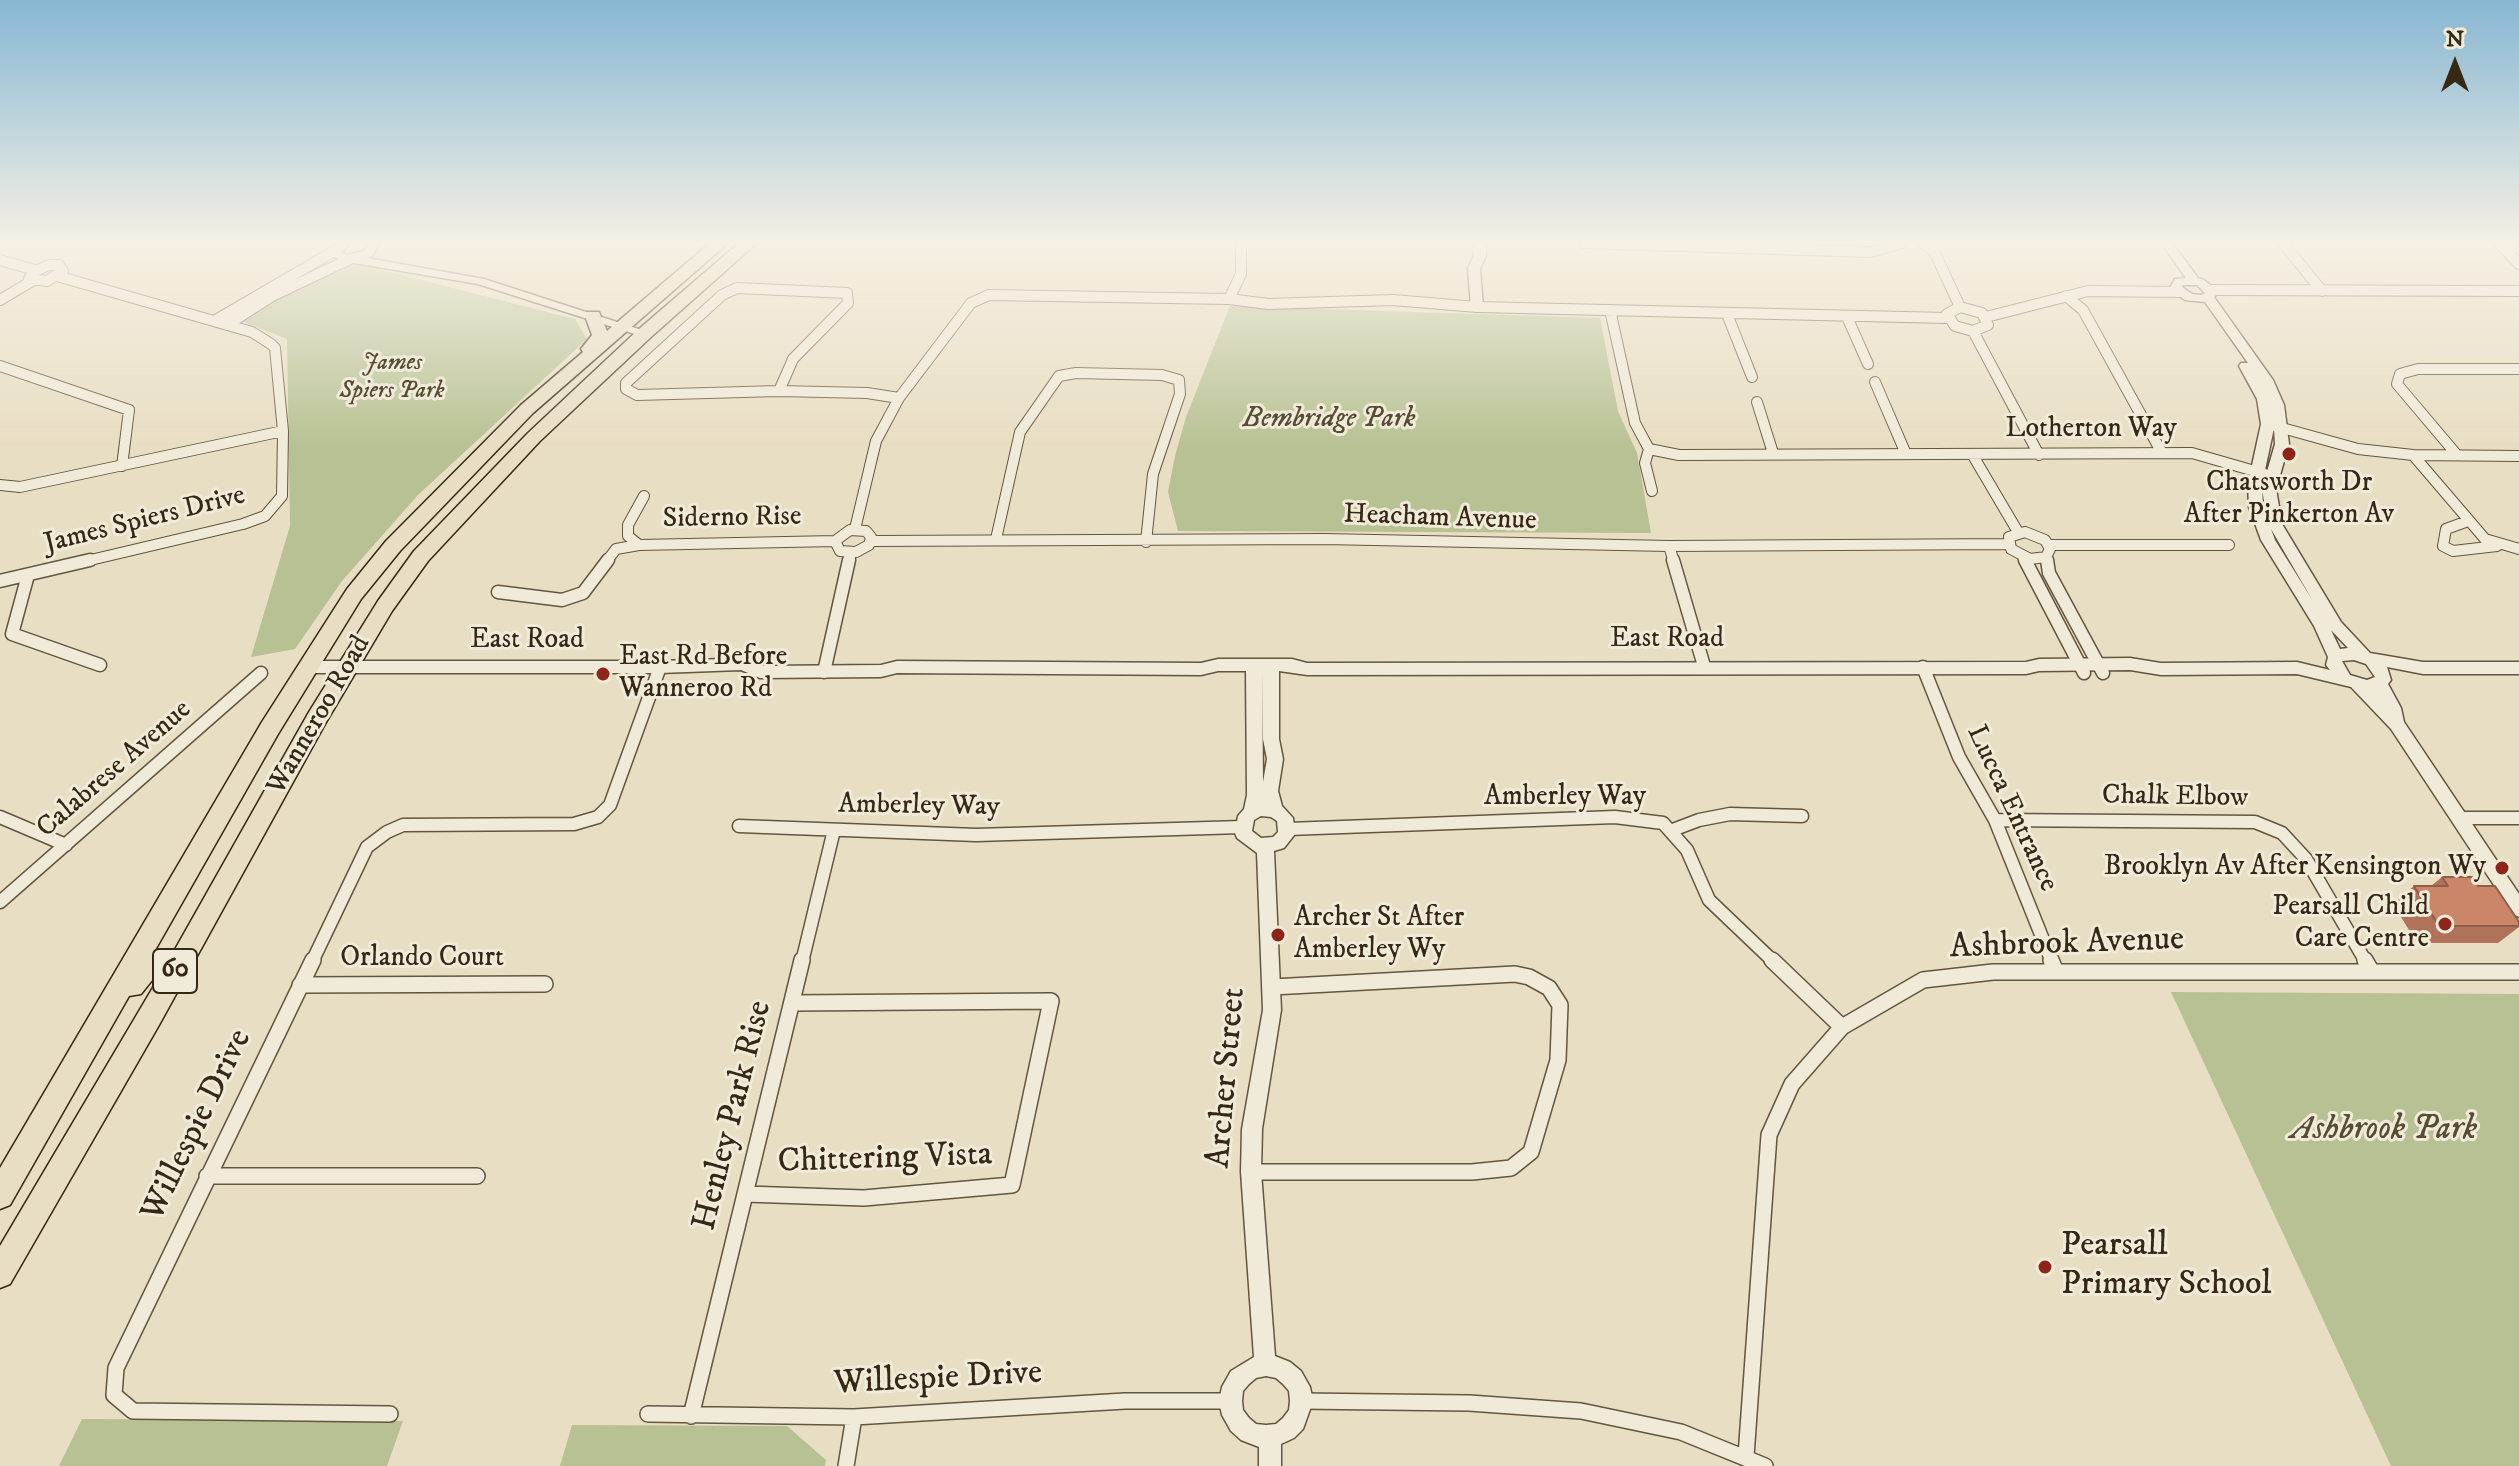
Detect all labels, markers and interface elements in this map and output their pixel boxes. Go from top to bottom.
north arrow [2415,24,2495,104]
text: N [2446,26,2464,53]
park label: James Spiers Park [340,350,444,406]
park label: Bembridge Park [1243,403,1415,437]
street label: Lotherton Way [2005,413,2177,447]
marker: Chatsworth Dr After Pinkerton Av [2280,445,2298,463]
place label: Chatsworth Dr After Pinkerton Av [2184,467,2394,533]
street label: James Spiers Drive [41,480,249,562]
street label: Heacham Avenue [1343,499,1537,539]
street label: Siderno Rise [662,501,802,537]
street label: East Road [1610,623,1724,657]
street label: East Road [470,624,584,658]
street label: Wanneroo Road [261,630,379,802]
place label: East Rd Before Wanneroo Rd [619,641,787,707]
marker: East Rd Before Wanneroo Rd [594,665,612,683]
street label: Calabrese Avenue [31,694,199,846]
street label: Lucca Entrance [1958,721,2064,897]
street label: Chalk Elbow [2102,780,2248,816]
street label: Amberley Way [1484,781,1646,815]
street label: Amberley Way [838,789,1000,825]
place label: Brooklyn Av After Kensington Wy [2104,851,2486,885]
marker: Brooklyn Av After Kensington Wy [2493,859,2511,877]
place label: Pearsall Child Care Centre [2272,891,2429,957]
place label: Archer St After Amberley Wy [1294,902,1464,968]
marker: Pearsall Child Care Centre [2436,915,2454,933]
street label: Ashbrook Avenue [1949,921,2185,969]
marker: Archer St After Amberley Wy [1269,926,1287,944]
street label: Orlando Court [340,942,504,976]
road number: 60 [153,949,197,993]
street label: Archer Street [1200,986,1256,1170]
street label: Henley Park Rise [686,997,782,1235]
street label: Willespie Drive [134,1023,262,1229]
park label: Ashbrook Park [2291,1111,2477,1151]
street label: Chittering Vista [777,1136,993,1184]
place label: Pearsall Primary School [2061,1227,2272,1306]
marker: Pearsall Primary School [2036,1258,2054,1276]
street label: Willespie Drive [833,1354,1043,1406]

